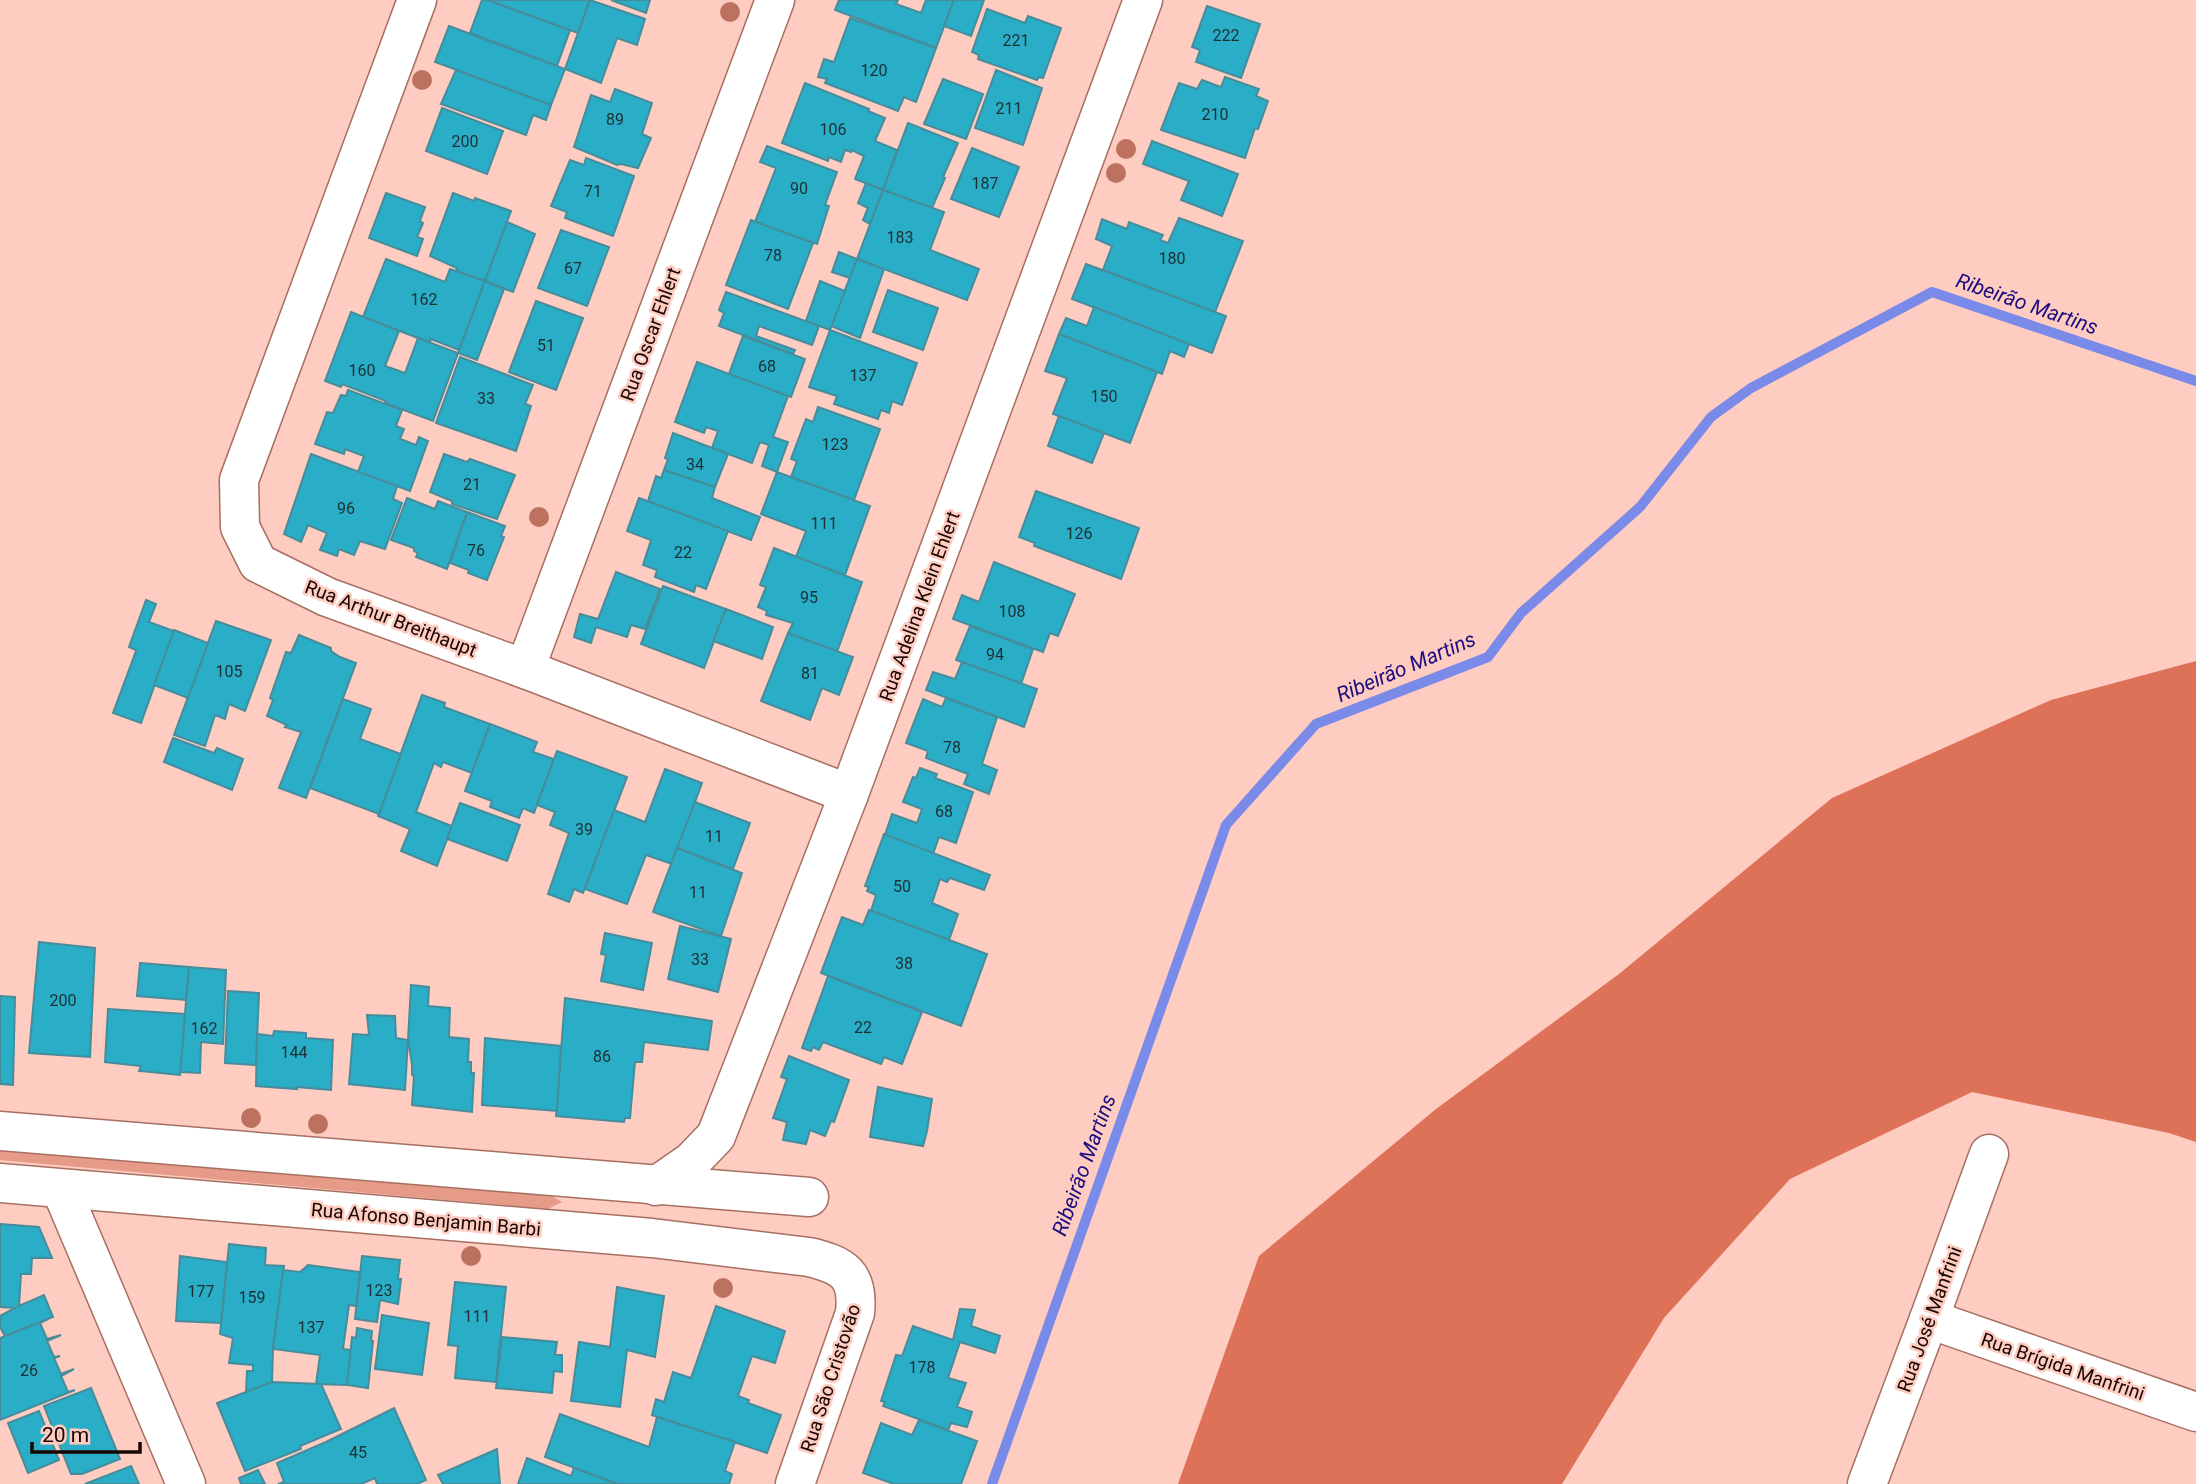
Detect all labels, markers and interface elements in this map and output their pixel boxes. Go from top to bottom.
house number: 222 [1213,26,1239,45]
house number: 221 [1003,31,1029,50]
house number: 120 [861,61,887,80]
house number: 211 [996,99,1022,118]
house number: 210 [1202,105,1228,124]
house number: 89 [606,110,624,129]
house number: 106 [820,120,846,139]
house number: 200 [452,132,478,151]
house number: 187 [972,174,998,193]
house number: 90 [790,179,808,198]
house number: 71 [584,182,602,201]
house number: 183 [887,228,913,247]
house number: 78 [764,246,782,265]
house number: 180 [1159,249,1185,268]
house number: 67 [564,259,582,278]
street label: Rua Oscar Ehlert [616,264,685,404]
water label: Ribeirão Martins [1953,268,2101,340]
house number: 162 [411,290,437,309]
house number: 51 [537,336,555,355]
house number: 68 [758,357,776,376]
house number: 160 [349,361,375,380]
house number: 137 [850,366,876,385]
house number: 150 [1091,387,1117,406]
house number: 33 [477,389,495,408]
house number: 123 [822,435,848,454]
house number: 34 [686,455,704,474]
house number: 21 [463,475,481,494]
house number: 96 [337,499,355,518]
street label: Rua Adelina Klein Ehlert [874,508,965,704]
house number: 111 [811,514,837,533]
house number: 126 [1066,524,1092,543]
house number: 76 [467,541,485,560]
house number: 22 [674,543,692,562]
street label: Rua Arthur Breithaupt [302,575,480,662]
house number: 95 [800,588,818,607]
house number: 108 [999,602,1025,621]
water label: Ribeirão Martins [1333,627,1479,707]
house number: 94 [986,645,1004,664]
house number: 105 [216,662,242,681]
house number: 81 [801,664,819,683]
house number: 78 [943,738,961,757]
house number: 68 [935,802,953,821]
house number: 39 [575,820,593,839]
house number: 11 [705,827,723,846]
house number: 50 [893,877,911,896]
house number: 11 [689,883,707,902]
house number: 33 [691,950,709,969]
house number: 38 [895,954,913,973]
house number: 200 [50,991,76,1010]
house number: 22 [854,1018,872,1037]
house number: 162 [191,1019,217,1038]
house number: 144 [281,1043,307,1062]
house number: 86 [593,1047,611,1066]
water label: Ribeirão Martins [1047,1091,1121,1239]
street label: Rua Afonso Benjamin Barbi [310,1198,542,1241]
street label: Rua José Manfrini [1892,1243,1966,1395]
house number: 123 [366,1281,392,1300]
house number: 177 [188,1282,214,1301]
house number: 159 [239,1288,265,1307]
street label: Rua São Cristovão [796,1301,865,1455]
house number: 111 [464,1307,490,1326]
house number: 137 [298,1318,324,1337]
street label: Rua Brígida Manfrini [1978,1328,2148,1405]
house number: 178 [909,1358,935,1377]
house number: 26 [20,1361,38,1380]
scale bar [32,1410,140,1454]
text: 20 m [42,1423,89,1447]
house number: 45 [349,1443,367,1462]

